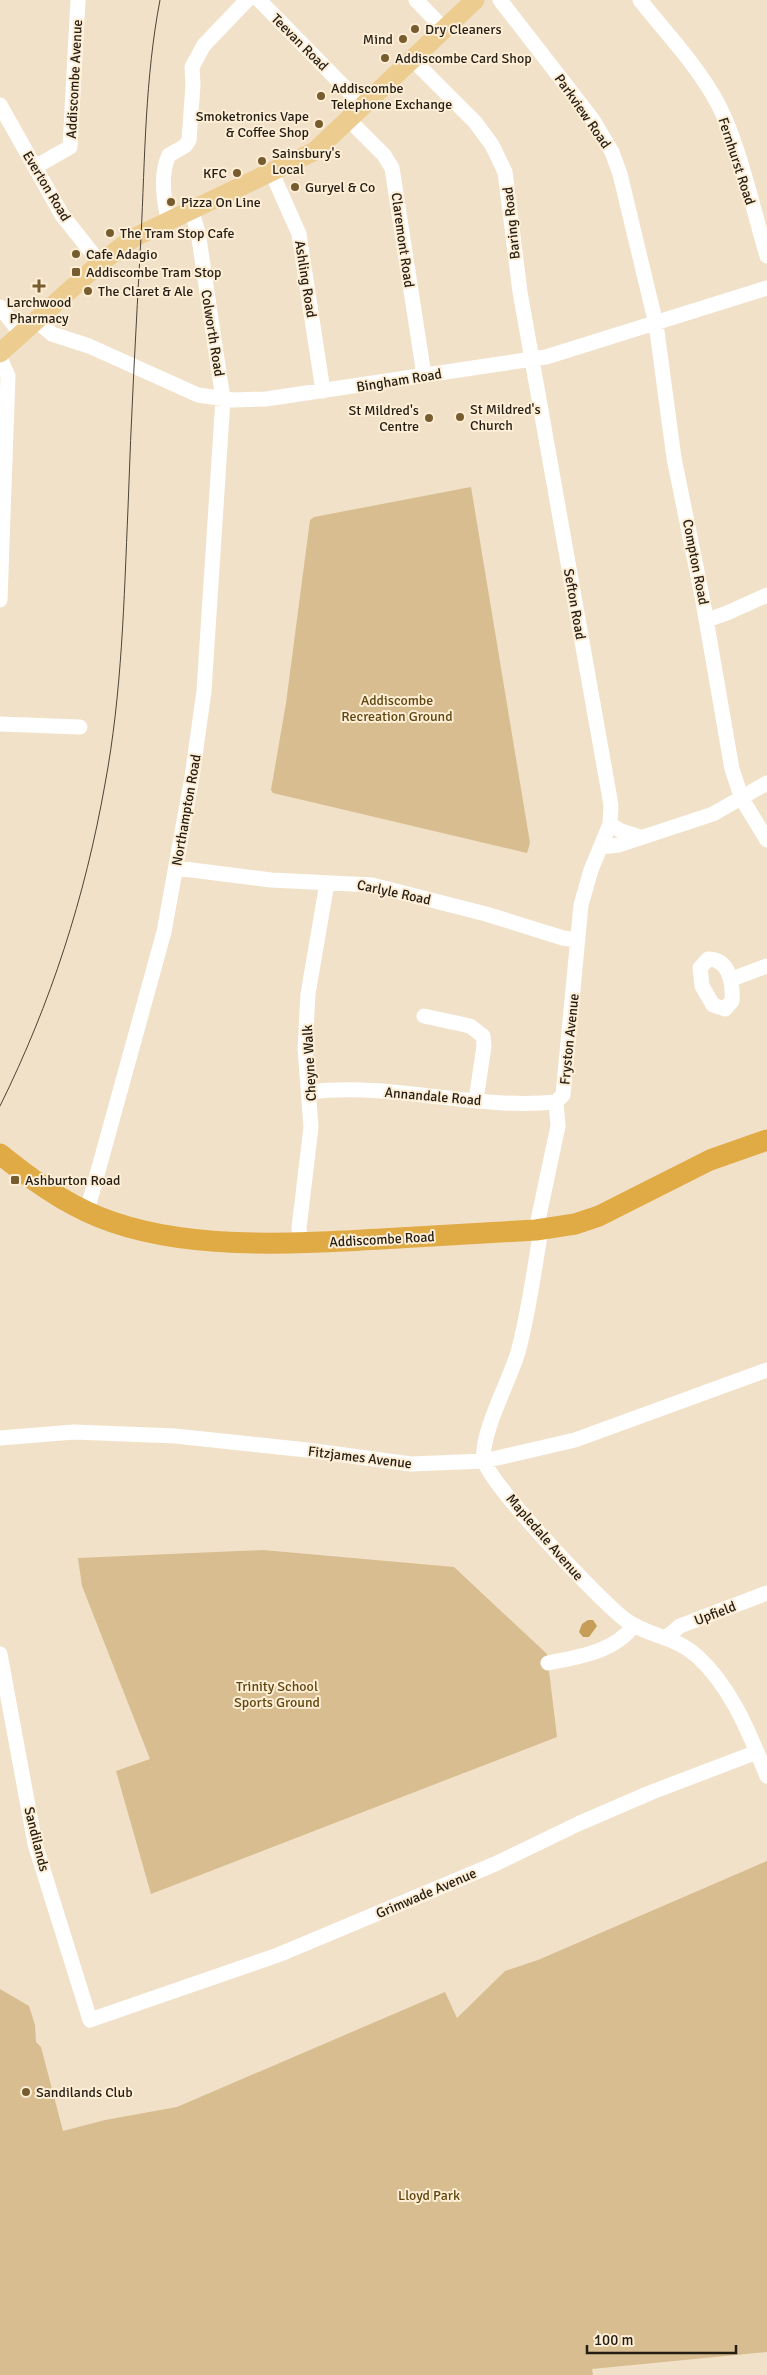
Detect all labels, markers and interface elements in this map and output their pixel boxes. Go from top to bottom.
street label: Teevan Road [268,10,332,74]
street label: Addiscombe Avenue [63,19,86,139]
place label: Dry Cleaners [425,21,502,38]
marker: Dry Cleaners [409,23,421,35]
place label: Mind [363,31,393,48]
marker: Mind [397,33,409,45]
place label: Addiscombe Card Shop [395,50,532,67]
marker: Addiscombe Card Shop [379,52,391,64]
street label: Parkview Road [551,71,614,152]
place label: Addiscombe Telephone Exchange [331,80,452,113]
marker: Addiscombe Telephone Exchange [315,90,327,102]
place label: Smoketronics Vape & Coffee Shop [196,108,309,141]
street label: Fernhurst Road [714,115,759,207]
marker: Smoketronics Vape & Coffee Shop [313,118,325,130]
place label: Sainsbury's Local [272,145,341,178]
street label: Everton Road [19,148,74,225]
marker: Sainsbury's Local [256,155,268,167]
place label: KFC [203,165,227,182]
marker: KFC [231,167,243,179]
place label: Guryel & Co [305,179,375,196]
marker: Guryel & Co [289,181,301,193]
street label: Baring Road [499,186,524,260]
street label: Claremont Road [387,192,418,289]
place label: Pizza On Line [181,194,261,211]
marker: Pizza On Line [165,196,177,208]
place label: The Tram Stop Cafe [120,225,235,242]
marker: The Tram Stop Cafe [104,227,116,239]
street label: Ashling Road [291,239,320,319]
place label: Cafe Adagio [86,246,157,263]
marker: Cafe Adagio [70,248,82,260]
place label: Addiscombe Tram Stop [86,264,221,281]
marker: Addiscombe Tram Stop [70,266,82,278]
marker: Larchwood Pharmacy [33,280,45,292]
place label: The Claret & Ale [98,283,193,300]
marker: The Claret & Ale [82,285,94,297]
street label: Colworth Road [197,288,228,378]
place label: Larchwood Pharmacy [6,294,72,327]
street label: Bingham Road [355,365,443,396]
place label: St Mildred's Church [470,401,541,434]
place label: St Mildred's Centre [348,402,419,435]
marker: St Mildred's Church [454,411,466,423]
marker: St Mildred's Centre [423,412,435,424]
street label: Compton Road [679,518,712,606]
street label: Sefton Road [560,567,589,641]
park label: Addiscombe Recreation Ground [341,692,453,725]
street label: Northampton Road [168,753,205,867]
street label: Carlyle Road [355,876,432,909]
street label: Fryston Avenue [556,993,583,1086]
street label: Cheyne Walk [299,1024,320,1102]
street label: Annandale Road [384,1084,482,1109]
place label: Ashburton Road [25,1172,121,1189]
marker: Ashburton Road [9,1174,21,1186]
street label: Addiscombe Road [329,1228,435,1251]
street label: Fitzjames Avenue [307,1443,413,1472]
street label: Mapledale Avenue [502,1491,587,1584]
street label: Upfield [692,1598,738,1629]
park label: Trinity School Sports Ground [234,1678,320,1711]
street label: Sandilands [20,1805,53,1873]
street label: Grimwade Avenue [373,1865,479,1922]
place label: Sandilands Club [36,2084,133,2101]
marker: Sandilands Club [20,2086,32,2098]
park label: Lloyd Park [398,2187,460,2204]
scale bar [587,2322,736,2354]
text: 100 m [594,2331,634,2349]

